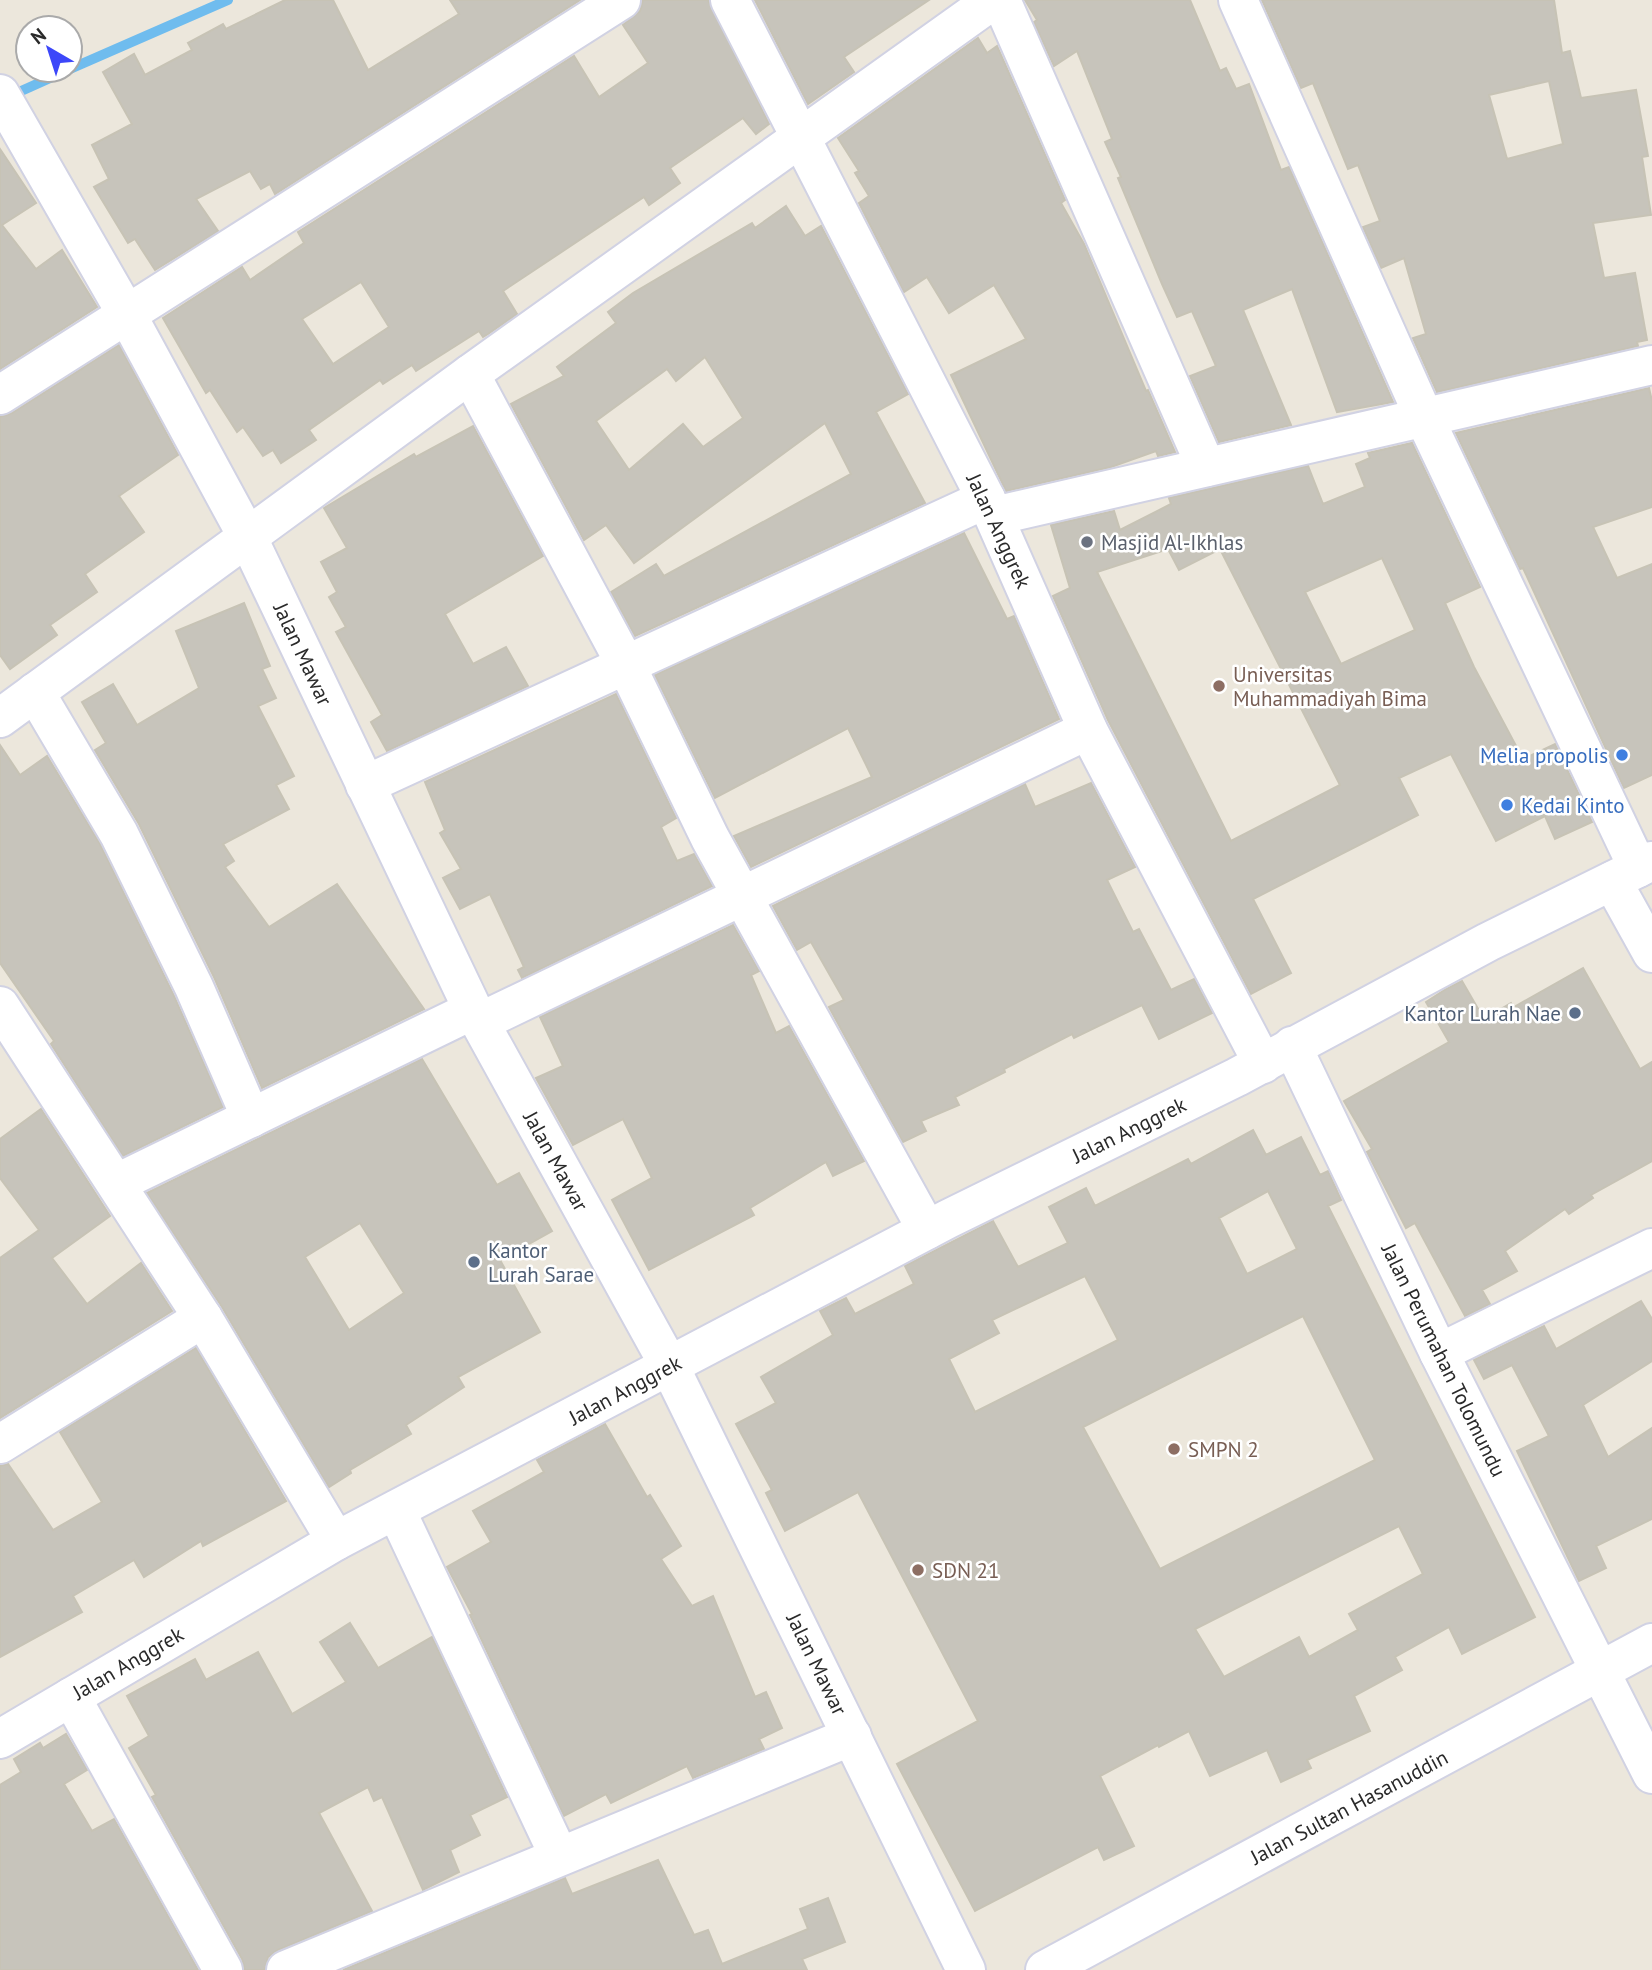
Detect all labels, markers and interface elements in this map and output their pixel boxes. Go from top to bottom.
north arrow [14,14,84,84]
text: N [26,23,51,49]
street label: Jalan Anggrek [960,468,1037,593]
place label: Masjid Al-Ikhlas [1101,529,1243,556]
marker: Masjid Al-Ikhlas [1079,534,1095,550]
street label: Jalan Mawar [267,597,339,710]
place label: Universitas Muhammadiyah Bima [1233,661,1427,712]
marker: Universitas Muhammadiyah Bima [1211,678,1227,694]
place label: Melia propolis [1480,742,1608,769]
marker: Melia propolis [1614,747,1630,763]
place label: Kedai Kinto [1521,792,1625,819]
marker: Kedai Kinto [1499,797,1515,813]
place label: Kantor Lurah Nae [1404,1000,1561,1027]
marker: Kantor Lurah Nae [1567,1005,1583,1021]
street label: Jalan Anggrek [1067,1091,1191,1170]
street label: Jalan Mawar [517,1105,595,1216]
place label: Kantor Lurah Sarae [488,1237,594,1288]
street label: Jalan Perumahan Tolomundu [1375,1238,1512,1481]
marker: Kantor Lurah Sarae [466,1254,482,1270]
street label: Jalan Anggrek [563,1349,686,1431]
place label: SMPN 2 [1188,1436,1259,1463]
marker: SMPN 2 [1166,1441,1182,1457]
place label: SDN 21 [932,1557,1000,1584]
marker: SDN 21 [910,1562,926,1578]
street label: Jalan Mawar [780,1608,853,1719]
street label: Jalan Anggrek [67,1620,188,1706]
street label: Jalan Sultan Hasanuddin [1245,1744,1452,1871]

